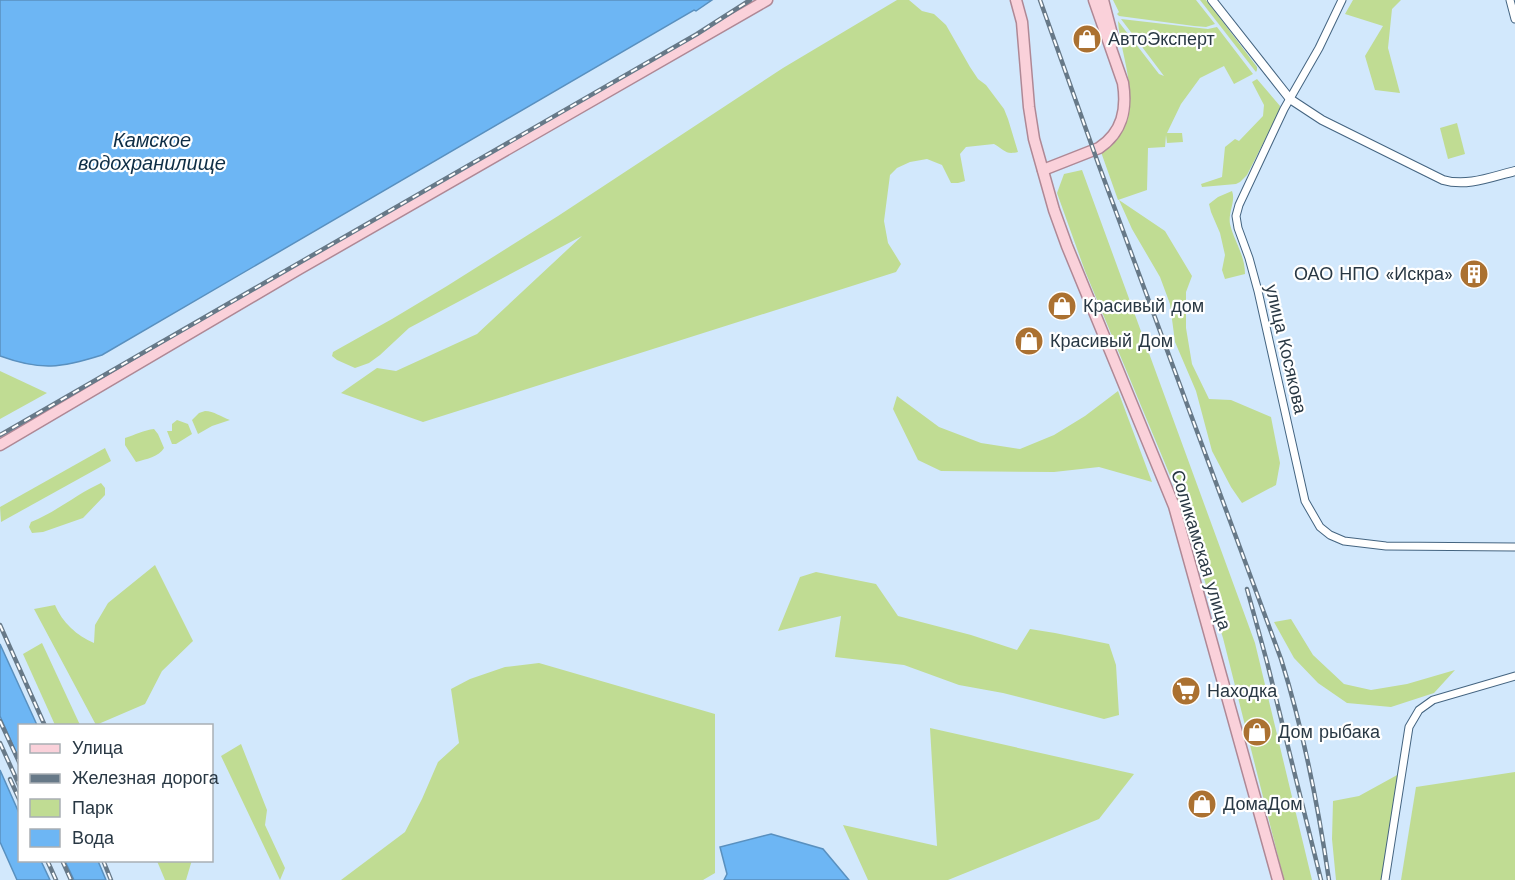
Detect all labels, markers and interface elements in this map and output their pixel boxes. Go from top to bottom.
shop icon: АвтоЭксперт [1071,23,1103,55]
place label: АвтоЭксперт [1108,28,1215,49]
water label: Камское водохранилище [78,128,226,175]
building icon: ОАО НПО «Искра» [1458,258,1490,290]
place label: ОАО НПО «Искра» [1294,263,1453,284]
street label: улица Косякова [1261,282,1312,417]
shop icon: Красивый дом [1046,290,1078,322]
place label: Красивый дом [1083,295,1204,316]
shop icon: Красивый Дом [1013,325,1045,357]
place label: Красивый Дом [1050,330,1173,351]
street label: Соликамская улица [1167,467,1236,633]
supermarket icon: Находка [1170,675,1202,707]
place label: Находка [1207,680,1278,701]
shop icon: Дом рыбака [1241,716,1273,748]
place label: Дом рыбака [1278,721,1381,742]
legend [18,724,213,862]
text: Улица [72,737,124,758]
text: Железная дорога [72,767,220,788]
shop icon: ДомаДом [1186,788,1218,820]
place label: ДомаДом [1223,793,1303,814]
text: Парк [72,797,113,818]
text: Вода [72,827,115,848]

